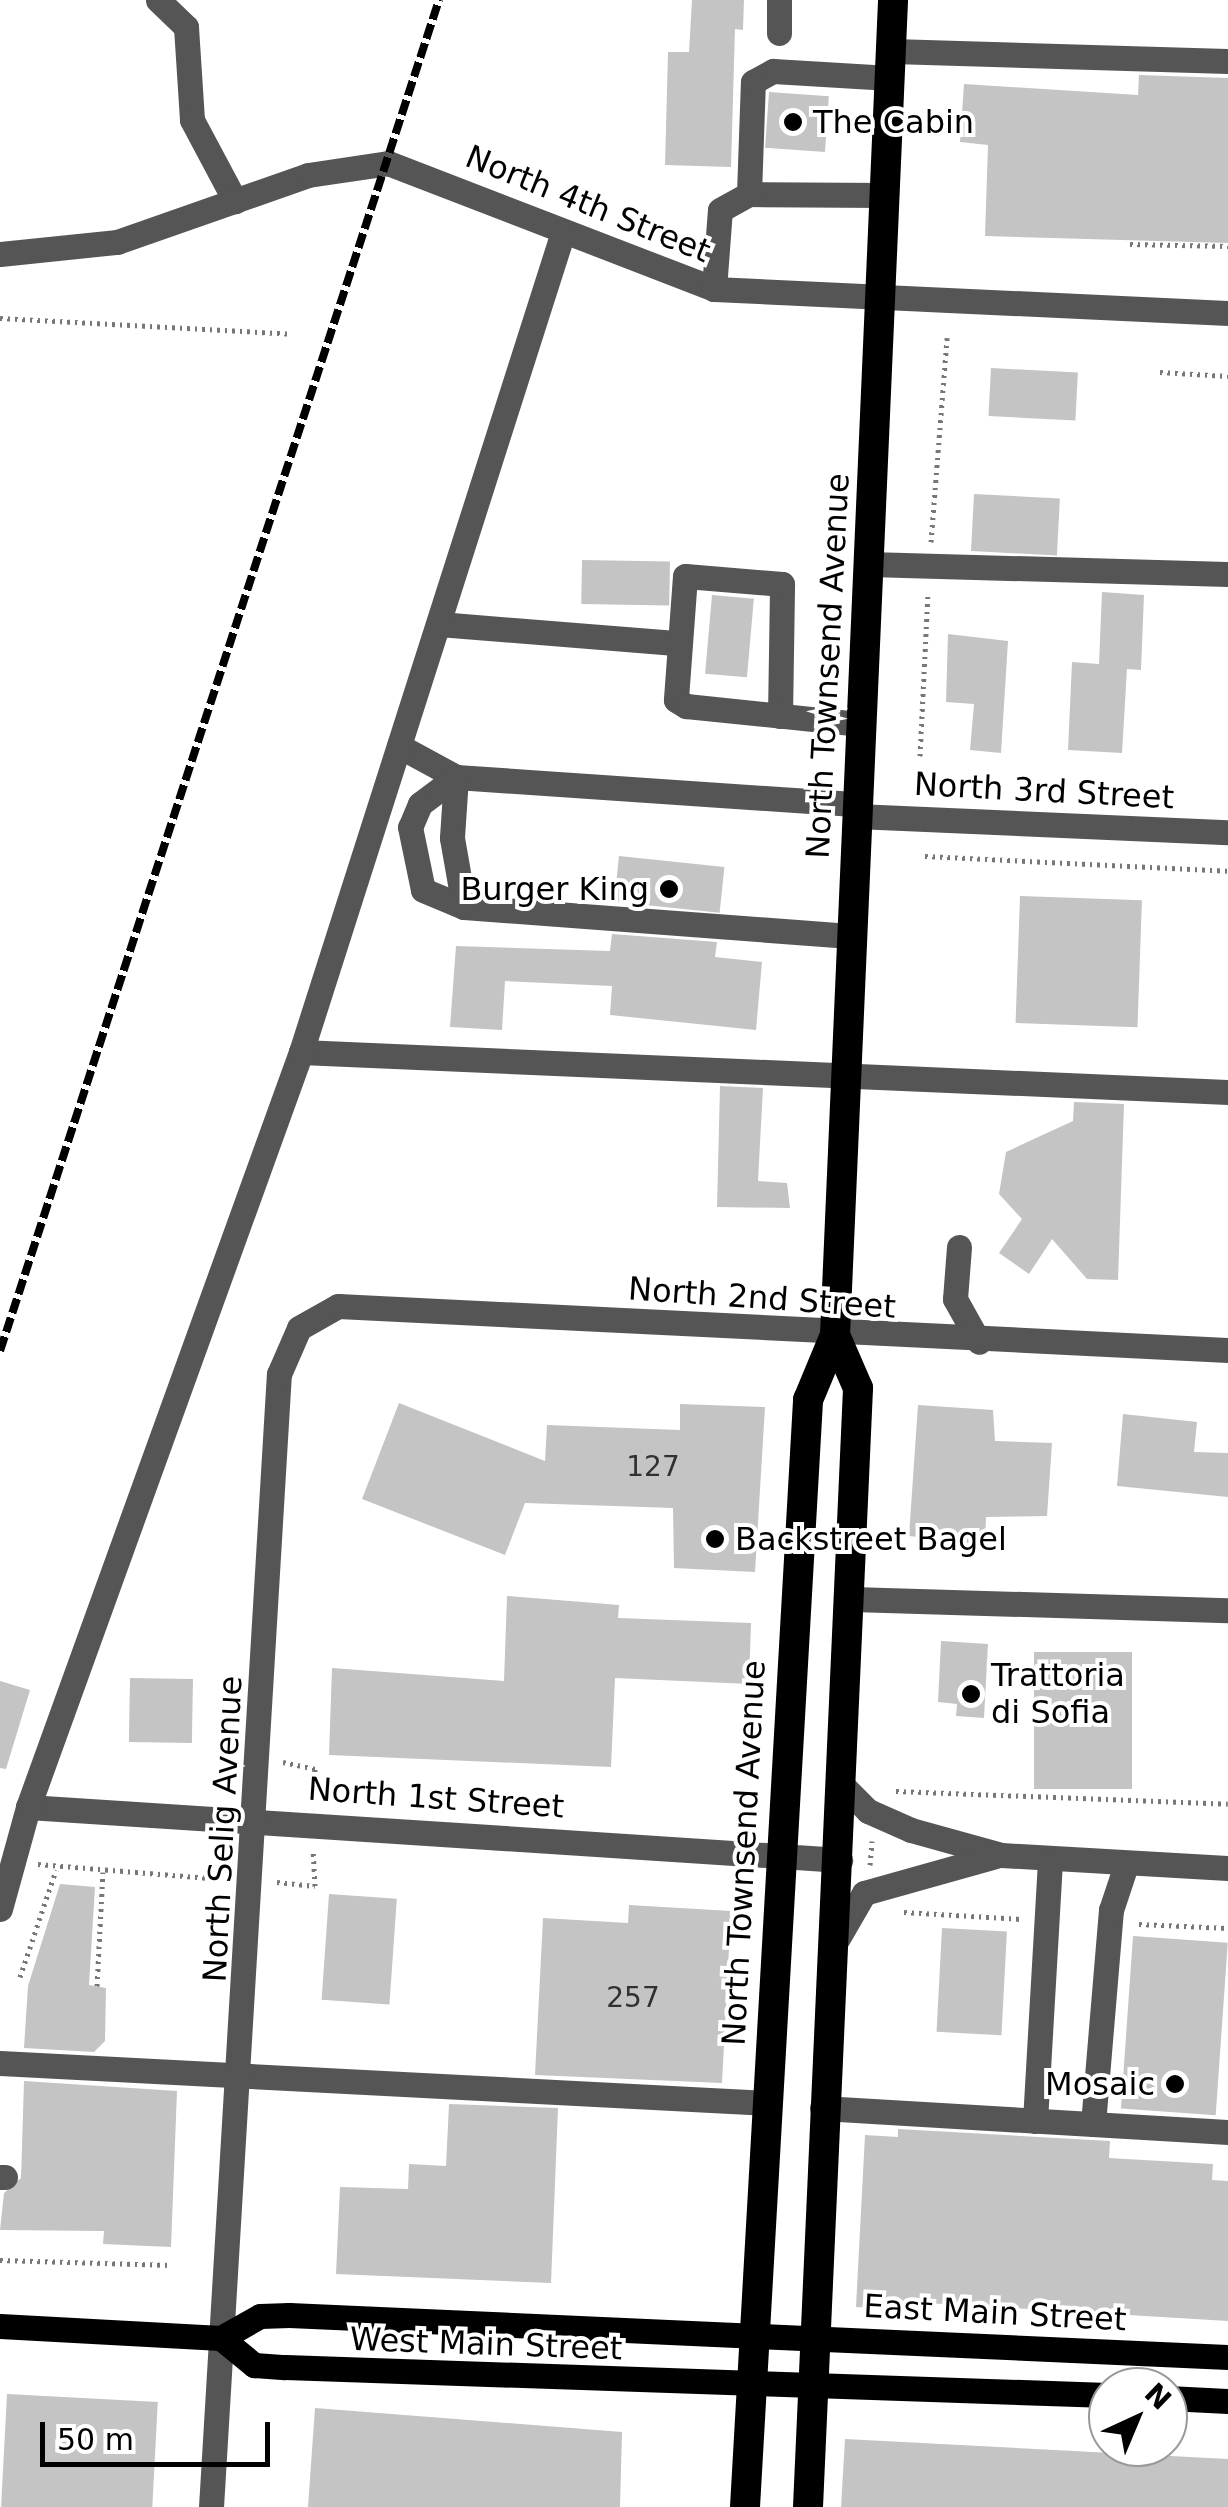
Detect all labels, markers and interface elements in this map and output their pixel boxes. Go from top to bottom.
place label: The Cabin [813,103,974,141]
marker: The Cabin [782,111,804,133]
street label: North 4th Street [460,137,716,271]
street label: North Townsend Avenue [799,472,857,860]
street label: North 3rd Street [913,765,1175,817]
place label: Burger King [460,870,649,908]
marker: Burger King [658,878,680,900]
street label: North 2nd Street [627,1269,897,1327]
house number: 127 [626,1450,680,1484]
place label: Backstreet Bagel [735,1520,1007,1558]
marker: Backstreet Bagel [704,1528,726,1550]
place label: Trattoria di Sofia [991,1657,1125,1732]
street label: North Townsend Avenue [715,1659,773,2047]
street label: North Selig Avenue [196,1675,250,1983]
marker: Trattoria di Sofia [960,1683,982,1705]
street label: North 1st Street [307,1770,565,1826]
house number: 257 [606,1981,660,2015]
place label: Mosaic [1045,2065,1155,2103]
marker: Mosaic [1164,2073,1186,2095]
street label: East Main Street [863,2287,1127,2339]
street label: West Main Street [349,2320,623,2368]
north arrow [1088,2367,1188,2467]
text: N [1138,2376,1178,2417]
scale bar [45,2402,275,2464]
text: 50 m [57,2422,134,2457]

